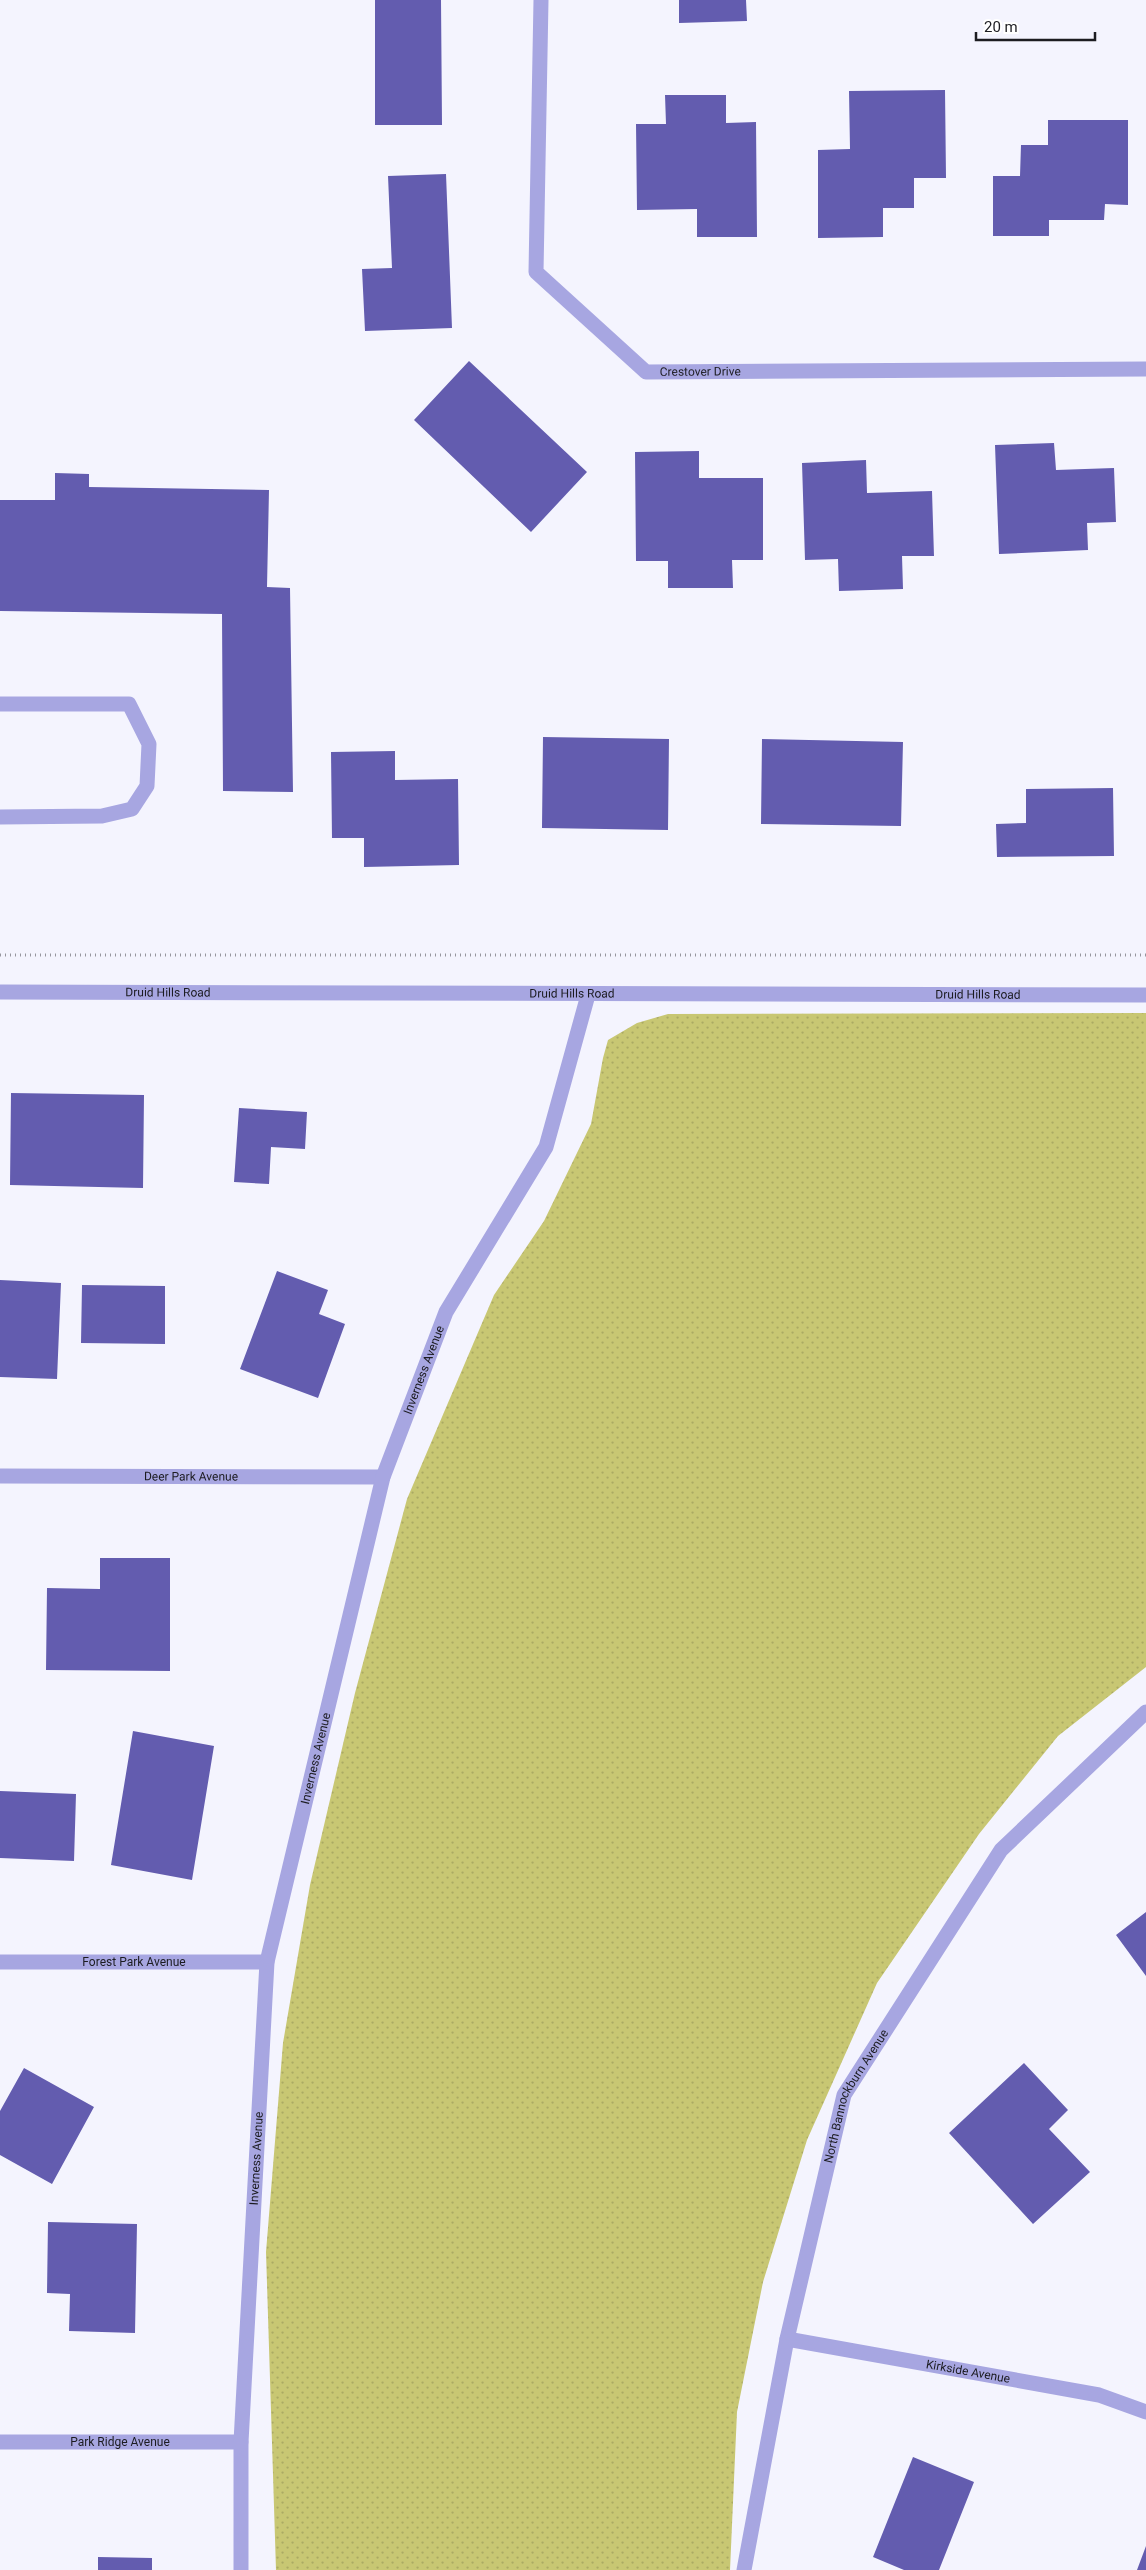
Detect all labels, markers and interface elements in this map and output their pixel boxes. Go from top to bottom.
scale bar [976,10,1095,42]
text: 20 m [984,18,1018,36]
street label: Crestover Drive [660,364,741,379]
street label: Druid Hills Road [125,985,211,1000]
street label: Druid Hills Road [529,986,615,1001]
street label: Druid Hills Road [935,987,1021,1002]
street label: Inverness Avenue [401,1324,447,1416]
street label: Deer Park Avenue [144,1469,238,1484]
street label: Inverness Avenue [298,1711,333,1806]
street label: Forest Park Avenue [82,1955,186,1969]
street label: North Bannockburn Avenue [821,2027,891,2164]
street label: Inverness Avenue [247,2111,266,2206]
street label: Kirkside Avenue [925,2357,1011,2386]
street label: Park Ridge Avenue [70,2435,170,2449]

